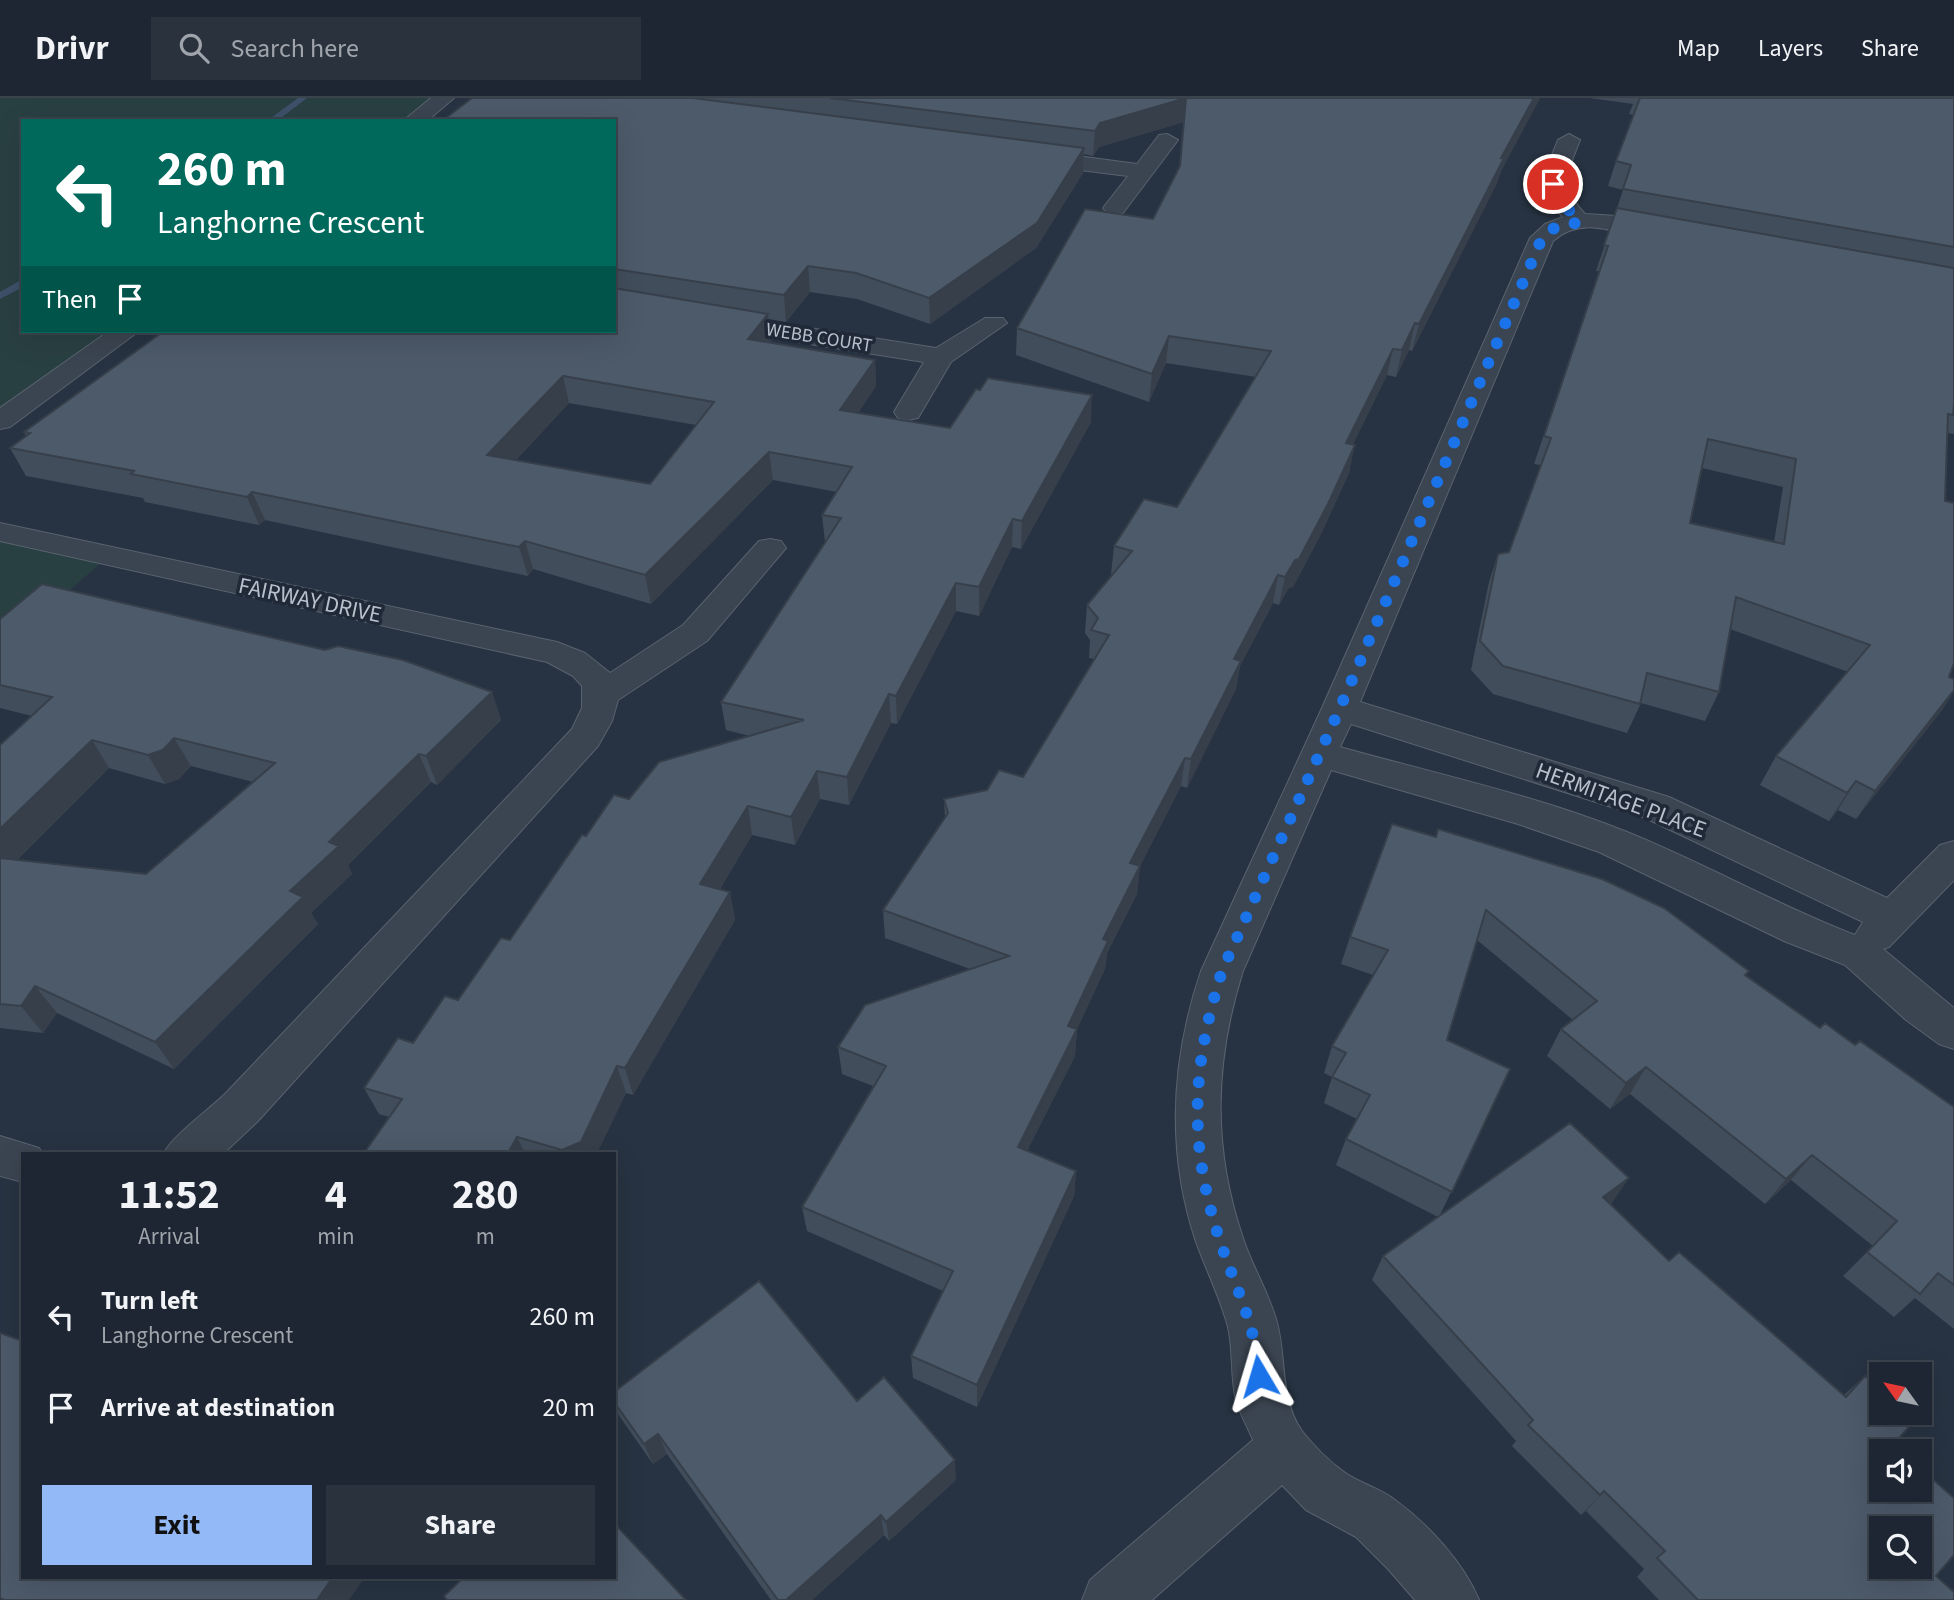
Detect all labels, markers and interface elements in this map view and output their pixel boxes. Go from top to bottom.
search box [151,17,641,80]
text: Drivr [35,25,109,72]
icon: search [175,29,213,67]
text: Search here [231,30,359,67]
text: Map [1677,31,1720,66]
text: Layers [1758,31,1823,66]
text: Share [1861,31,1919,66]
text: 260 m [157,135,286,205]
icon: left [42,147,133,238]
pin [1523,154,1583,214]
icon: arrive [1534,165,1572,203]
text: Langhorne Crescent [157,200,424,246]
icon: arrive [111,280,149,318]
text: Then [42,281,97,318]
street label: WEBB COURT [764,316,874,360]
street label: FAIRWAY DRIVE [235,569,385,631]
street label: HERMITAGE PLACE [1531,754,1711,846]
text: 11:52 [118,1165,220,1225]
text: 4 [325,1165,347,1225]
text: 280 [452,1165,519,1225]
text: Arrival [138,1220,200,1253]
text: min [317,1220,355,1253]
text: m [476,1220,495,1253]
text: Turn left [101,1282,198,1319]
icon: left [42,1298,80,1336]
text: 260 m [529,1298,595,1335]
text: Langhorne Crescent [101,1319,293,1352]
position arrow [1222,1339,1296,1413]
north arrow [1869,1362,1932,1424]
map controls [1869,1362,1932,1579]
icon: arrive [42,1389,80,1427]
text: Arrive at destination [101,1389,335,1426]
text: 20 m [542,1389,595,1426]
button: sound [1869,1439,1932,1502]
button: Exit [42,1485,312,1565]
button: Share [326,1485,595,1565]
button: search [1869,1516,1932,1579]

